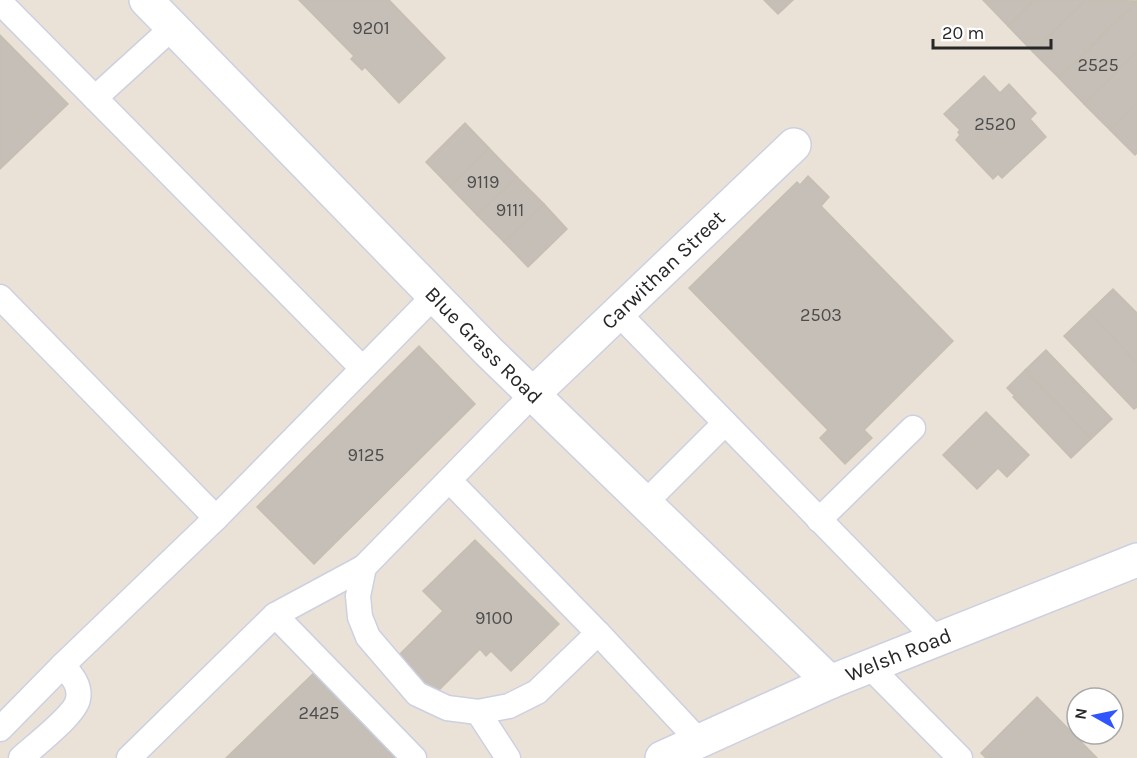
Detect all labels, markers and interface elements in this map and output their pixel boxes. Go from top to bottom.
scale bar [933,12,1052,50]
house number: 9201 [352,17,390,39]
text: 20 m [942,22,984,44]
house number: 2525 [1077,54,1119,76]
house number: 2520 [974,113,1016,135]
house number: 9119 [467,171,499,193]
house number: 9111 [496,199,524,221]
street label: Carwithan Street [597,205,730,334]
street label: Blue Grass Road [420,282,547,409]
house number: 2503 [800,304,842,326]
house number: 9125 [348,444,384,466]
house number: 9100 [475,607,513,629]
street label: Welsh Road [842,623,955,687]
north arrow [1065,686,1125,746]
house number: 2425 [298,702,340,724]
text: N [1070,707,1091,721]

